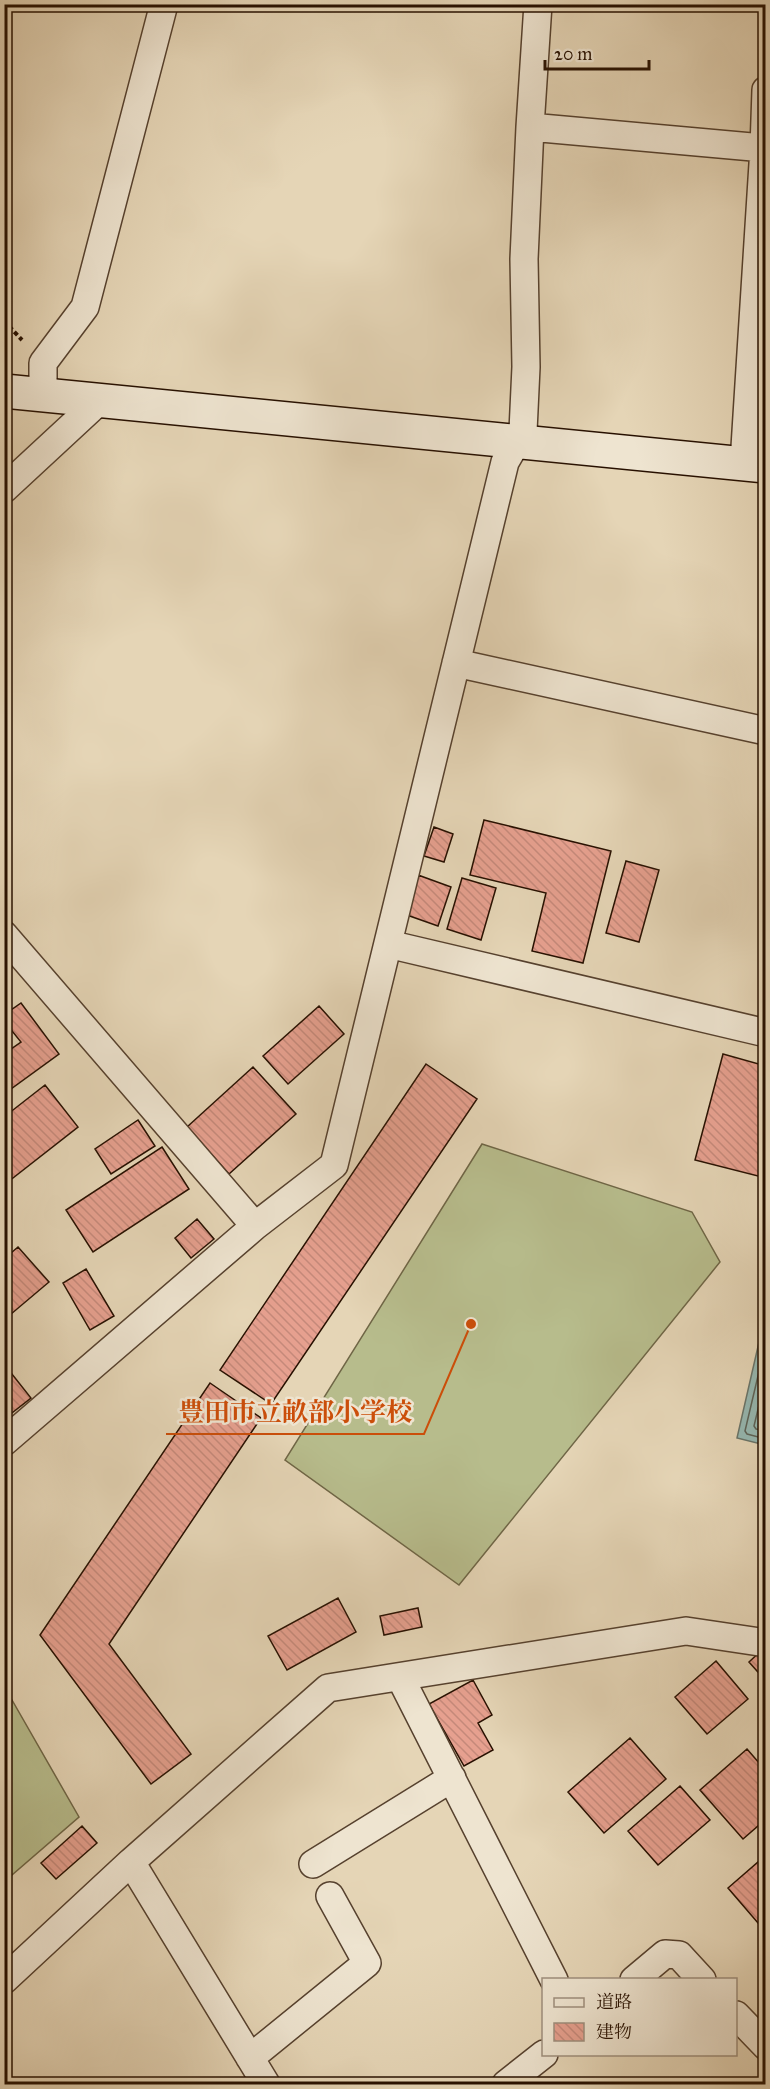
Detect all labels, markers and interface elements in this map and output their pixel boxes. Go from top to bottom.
scale bar [545,33,648,71]
text: 20 m [554,43,592,65]
callout: 豊田市立畝部小学校 [166,1390,424,1434]
text: 豊田市立畝部小学校 [178,1396,412,1428]
legend [542,1978,737,2056]
text: 道路 [596,1991,632,2013]
text: 建物 [596,2021,632,2043]

